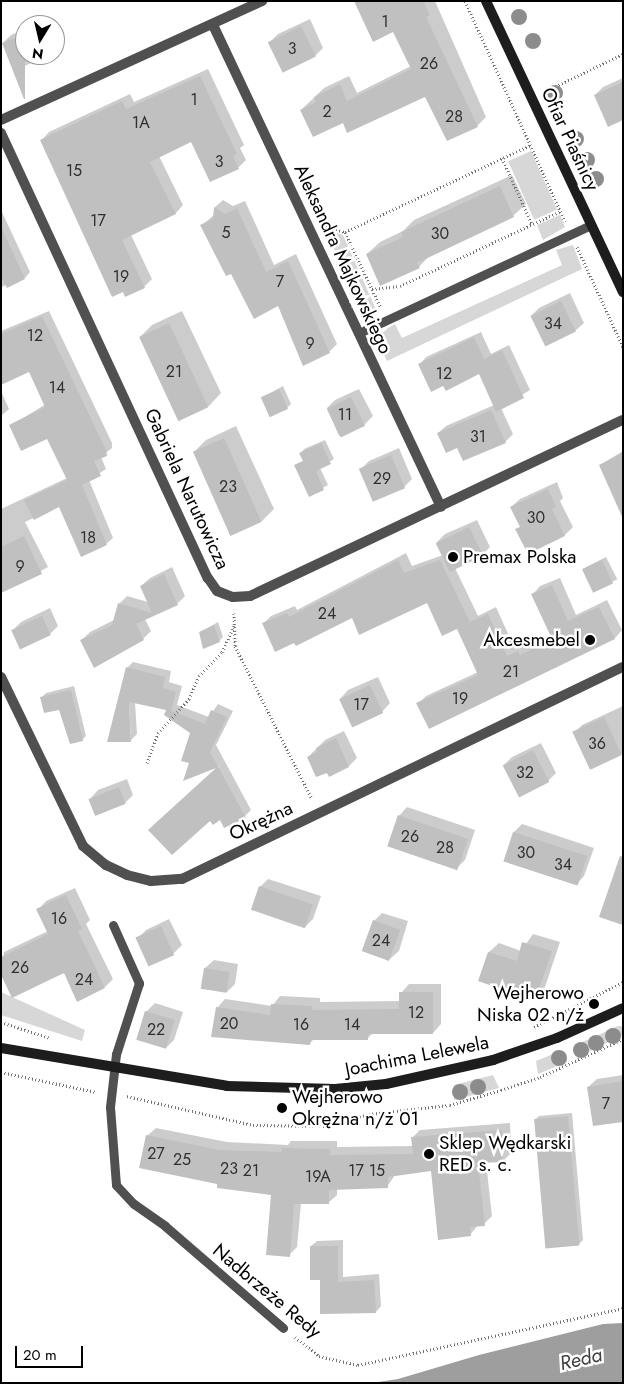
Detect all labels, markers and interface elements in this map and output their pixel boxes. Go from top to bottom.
house number: 1 [381,12,389,32]
north arrow [15,15,65,65]
house number: 3 [288,39,296,59]
text: N [31,43,45,65]
house number: 26 [420,54,438,74]
street label: Ofiar Piaśnicy [536,84,604,194]
house number: 1 [190,90,198,110]
house number: 2 [322,102,332,122]
house number: 28 [445,107,463,127]
house number: 1A [132,113,150,133]
house number: 3 [215,152,223,172]
house number: 15 [66,161,82,181]
street label: Aleksandra Majkowskiego [289,161,397,357]
house number: 17 [90,211,106,231]
house number: 5 [221,223,231,243]
house number: 30 [431,224,449,244]
house number: 19 [113,267,129,287]
house number: 7 [276,272,284,292]
house number: 34 [544,314,562,334]
house number: 12 [27,326,43,346]
house number: 9 [305,334,315,354]
house number: 21 [166,362,182,382]
house number: 12 [436,364,452,384]
house number: 14 [49,378,65,398]
street label: Gabriela Narutowicza [140,405,234,573]
house number: 11 [338,405,352,425]
house number: 31 [470,427,486,447]
house number: 29 [373,469,391,489]
house number: 23 [219,477,237,497]
house number: 30 [527,508,545,528]
house number: 18 [80,528,96,548]
place label: Premax Polska [463,546,576,568]
marker: Premax Polska [447,551,459,563]
house number: 9 [15,557,25,577]
house number: 24 [318,604,336,624]
place label: Akcesmebel [483,629,580,651]
marker: Akcesmebel [584,634,596,646]
house number: 21 [503,662,519,682]
house number: 19 [452,689,468,709]
house number: 17 [353,695,369,715]
house number: 36 [588,734,606,754]
house number: 32 [516,763,534,783]
street label: Okrężna [226,796,296,846]
house number: 26 [401,827,419,847]
house number: 28 [436,838,454,858]
house number: 30 [517,843,535,863]
house number: 34 [554,855,572,875]
house number: 16 [51,909,67,929]
house number: 24 [372,931,390,951]
house number: 26 [11,958,29,978]
house number: 24 [75,970,93,990]
place label: Wejherowo Niska 02 n/ż [477,982,584,1026]
marker: Wejherowo Niska 02 n/ż [588,998,600,1010]
house number: 12 [408,1003,424,1023]
house number: 20 [220,1014,238,1034]
house number: 16 [293,1015,309,1035]
house number: 14 [344,1015,360,1035]
house number: 22 [147,1020,165,1040]
street label: Joachima Lelewela [343,1031,491,1081]
place label: Wejherowo Okrężna n/ż 01 [292,1086,419,1130]
house number: 7 [602,1094,610,1114]
marker: Wejherowo Okrężna n/ż 01 [276,1102,288,1114]
place label: Sklep Wędkarski RED s. c. [439,1132,571,1176]
house number: 27 [147,1144,165,1164]
marker: Sklep Wędkarski RED s. c. [423,1148,435,1160]
house number: 25 [173,1150,191,1170]
house number: 23 [220,1159,238,1179]
house number: 21 [243,1161,259,1181]
house number: 17 [348,1161,364,1181]
house number: 15 [369,1161,385,1181]
house number: 19A [305,1167,331,1187]
street label: Nadbrzeże Redy [208,1239,326,1343]
scale bar [18,1336,85,1368]
water label: Reda [557,1342,605,1376]
text: 20 m [23,1344,57,1366]

